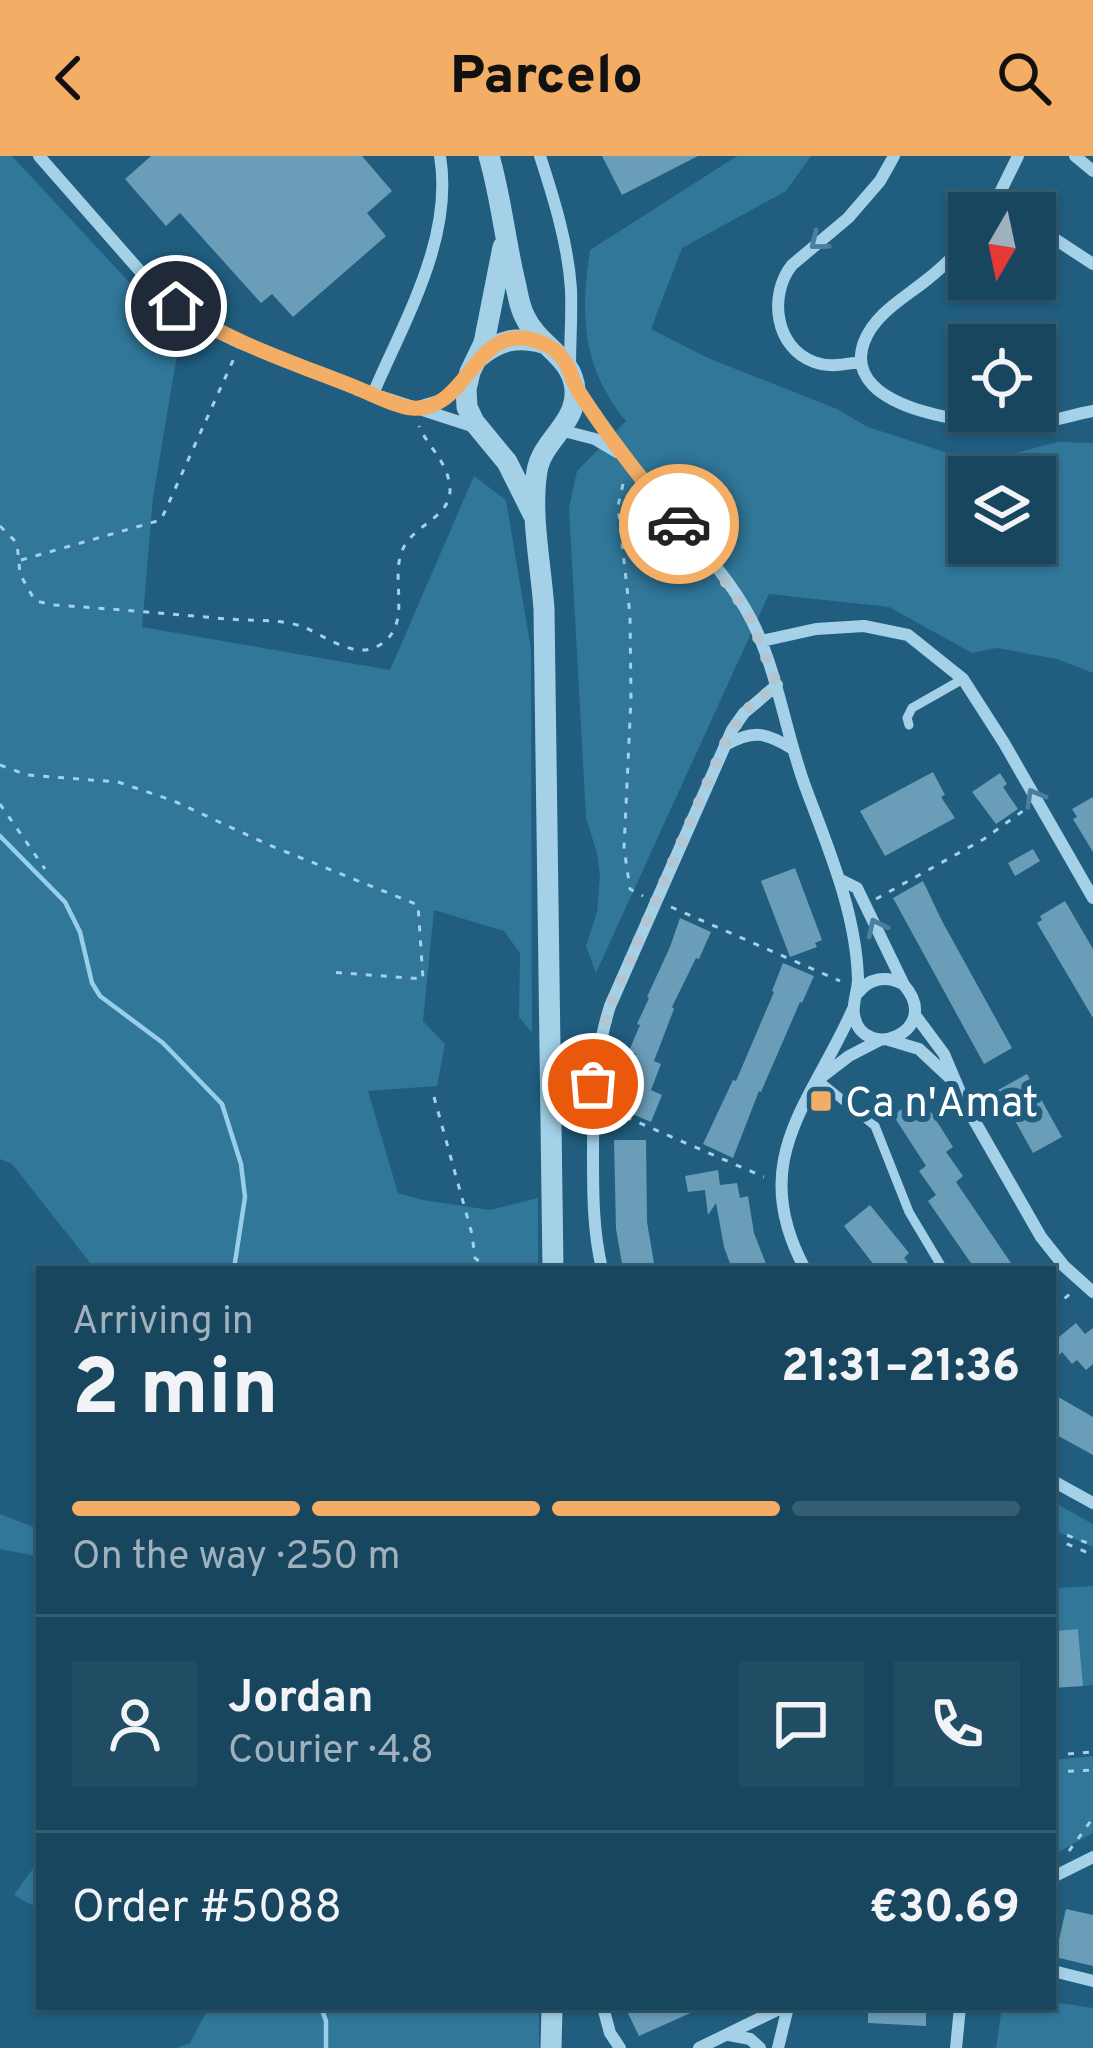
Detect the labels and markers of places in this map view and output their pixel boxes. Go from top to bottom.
pin [125,255,227,357]
pin [542,1033,644,1135]
place label: Ca n'Amat [845,1079,1038,1132]
marker: Ca n'Amat [808,1088,834,1114]

